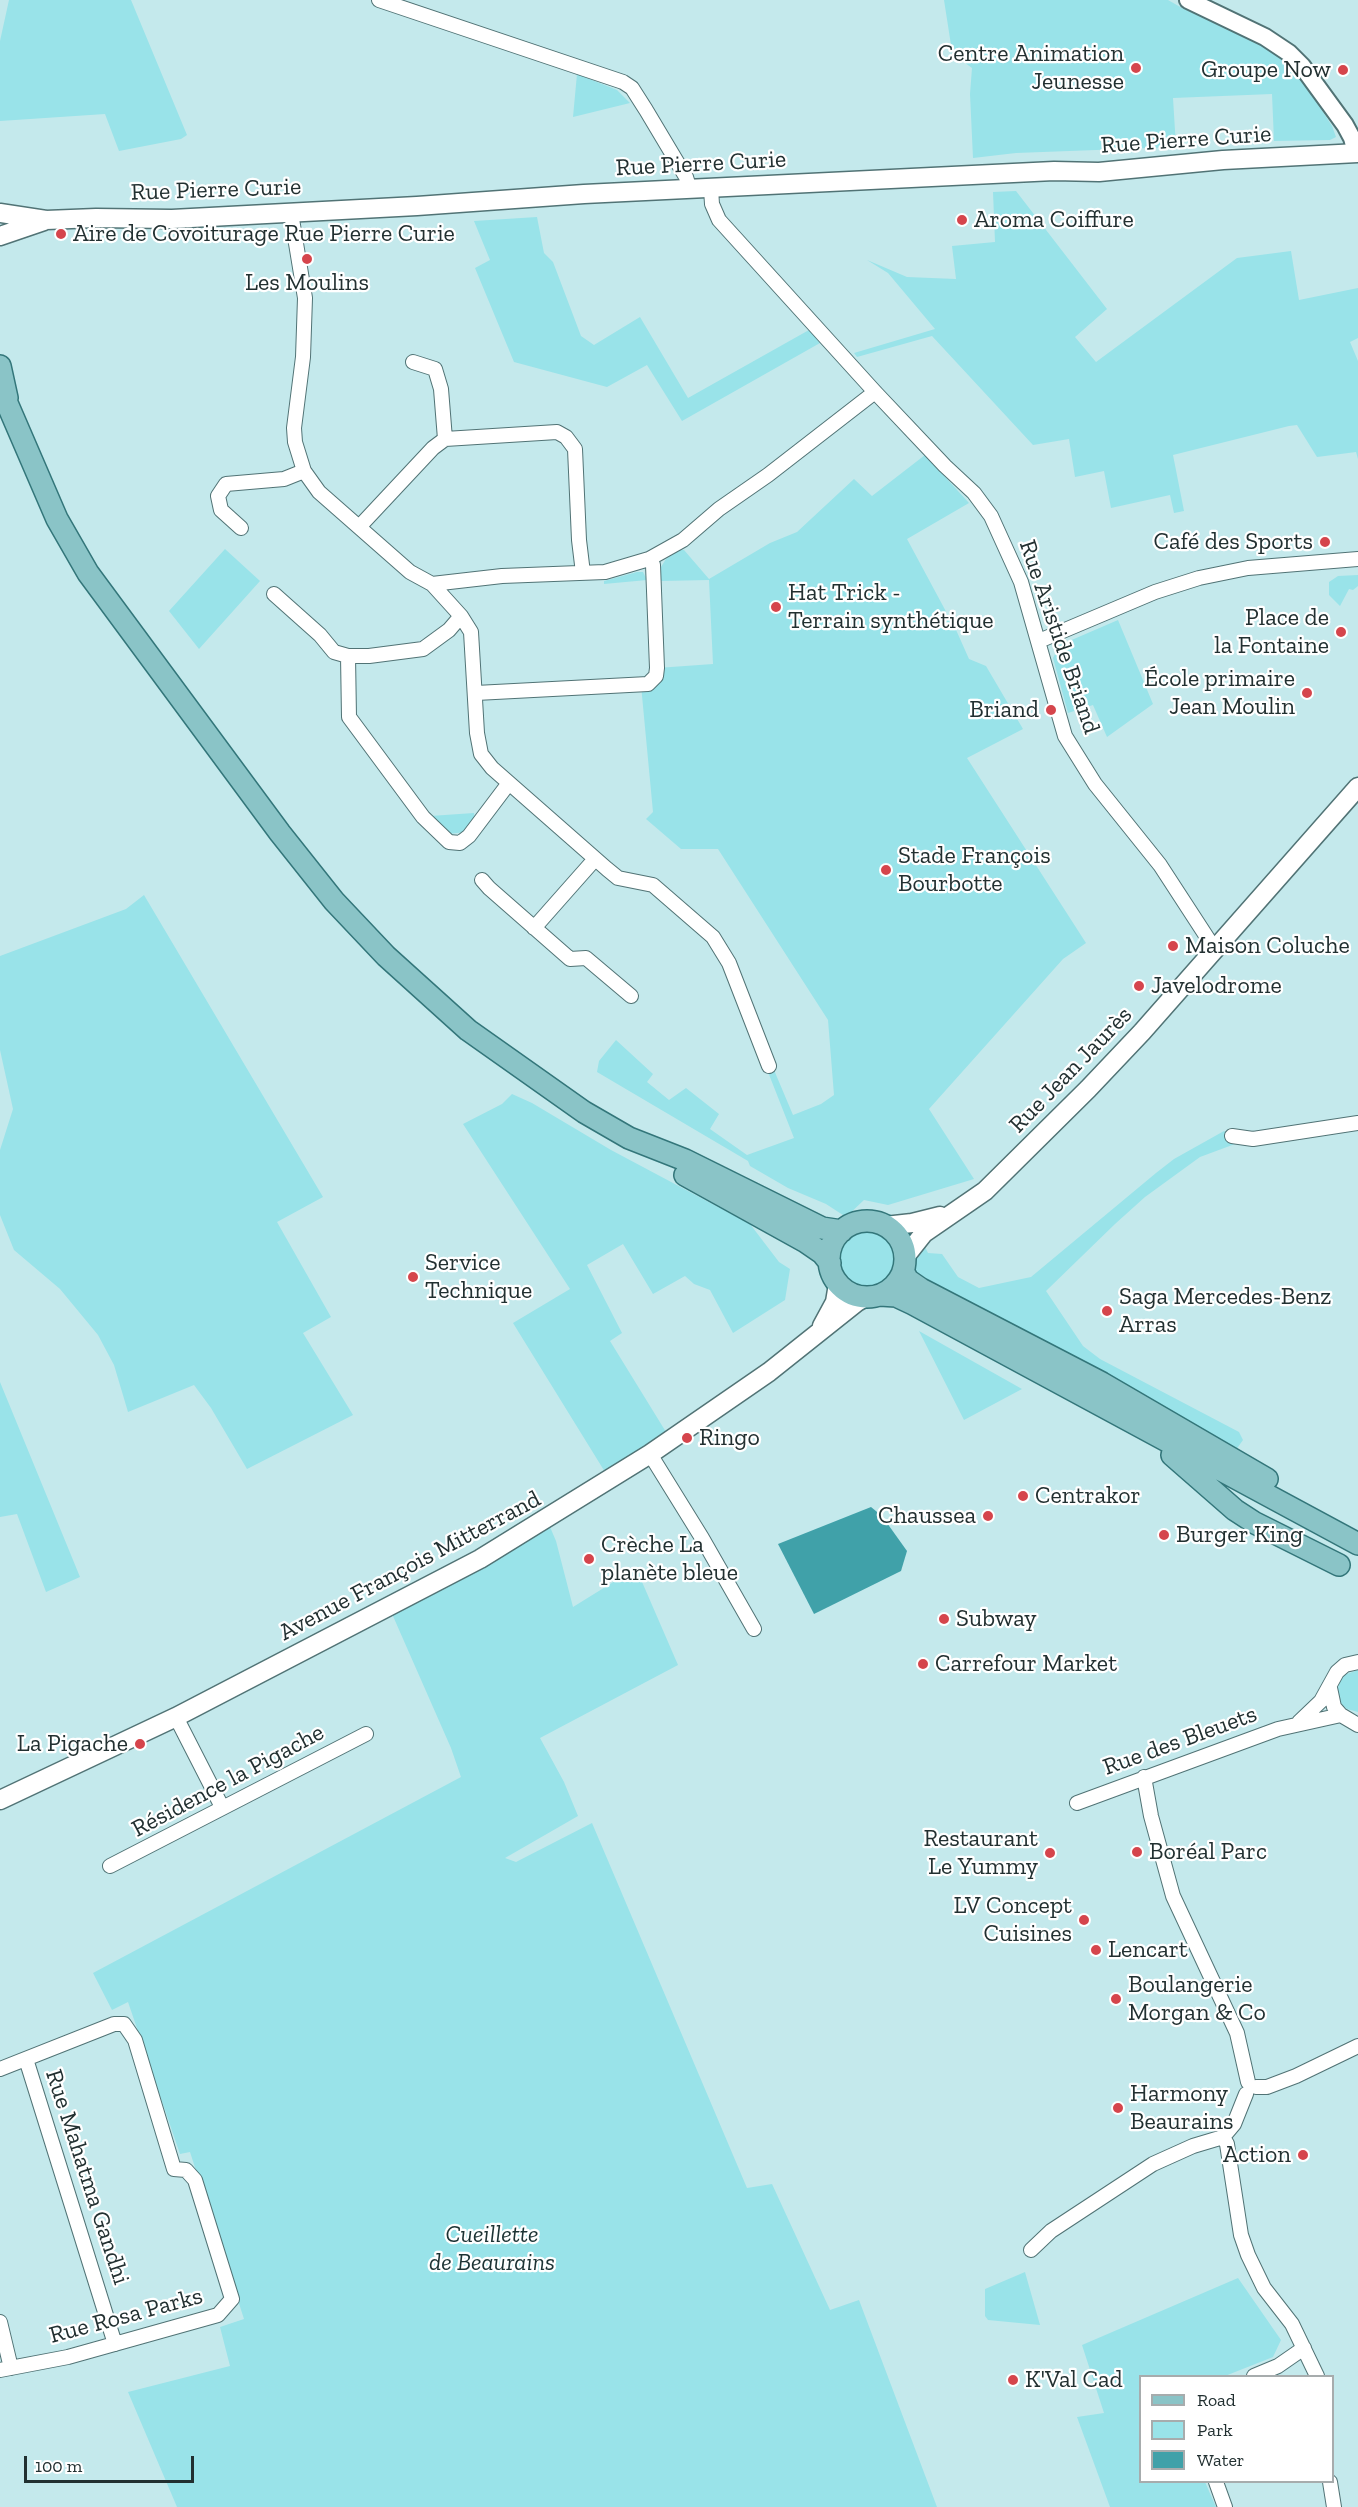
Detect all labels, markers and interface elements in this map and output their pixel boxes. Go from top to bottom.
place label: Centre Animation Jeunesse [938,40,1124,96]
place label: Groupe Now [1201,56,1331,84]
marker: Centre Animation Jeunesse [1129,61,1143,75]
marker: Groupe Now [1336,63,1350,77]
street label: Rue Pierre Curie [1100,120,1272,160]
street label: Rue Pierre Curie [615,145,787,183]
street label: Rue Pierre Curie [130,173,302,207]
place label: Aroma Coiffure [974,206,1134,234]
marker: Aroma Coiffure [955,213,969,227]
place label: Aire de Covoiturage Rue Pierre Curie [73,220,455,248]
marker: Aire de Covoiturage Rue Pierre Curie [54,227,68,241]
marker: Les Moulins [300,252,314,266]
place label: Les Moulins [245,269,369,297]
place label: Café des Sports [1153,528,1313,556]
marker: Café des Sports [1318,535,1332,549]
street label: Rue Aristide Briand [1012,536,1106,738]
place label: Hat Trick - Terrain synthétique [788,579,994,635]
marker: Hat Trick - Terrain synthétique [769,600,783,614]
place label: Place de la Fontaine [1214,604,1329,660]
marker: Place de la Fontaine [1334,625,1348,639]
place label: École primaire Jean Moulin [1144,665,1295,721]
marker: École primaire Jean Moulin [1300,686,1314,700]
place label: Briand [969,696,1039,724]
marker: Briand [1044,703,1058,717]
place label: Stade François Bourbotte [898,842,1051,898]
marker: Stade François Bourbotte [879,863,893,877]
place label: Maison Coluche [1185,932,1350,960]
marker: Maison Coluche [1166,939,1180,953]
place label: Javelodrome [1151,972,1282,1000]
marker: Javelodrome [1132,979,1146,993]
street label: Rue Jean Jaurès [1003,1001,1139,1139]
place label: Service Technique [425,1249,532,1305]
marker: Service Technique [406,1270,420,1284]
place label: Saga Mercedes-Benz Arras [1119,1283,1331,1339]
marker: Saga Mercedes-Benz Arras [1100,1304,1114,1318]
place label: Ringo [699,1424,760,1452]
marker: Ringo [680,1431,694,1445]
place label: Centrakor [1035,1482,1141,1510]
street label: Avenue François Mitterrand [274,1485,546,1647]
marker: Centrakor [1016,1489,1030,1503]
place label: Chaussea [878,1502,976,1530]
marker: Chaussea [981,1509,995,1523]
place label: Burger King [1176,1521,1303,1549]
marker: Burger King [1157,1528,1171,1542]
place label: Crèche La planète bleue [601,1531,738,1587]
marker: Crèche La planète bleue [582,1552,596,1566]
place label: Subway [956,1605,1037,1633]
marker: Subway [937,1612,951,1626]
place label: Carrefour Market [935,1650,1117,1678]
marker: Carrefour Market [916,1657,930,1671]
street label: Rue des Bleuets [1099,1700,1261,1782]
street label: Résidence la Pigache [127,1718,329,1844]
place label: La Pigache [17,1730,128,1758]
marker: La Pigache [133,1737,147,1751]
place label: Restaurant Le Yummy [923,1825,1038,1881]
place label: Boréal Parc [1149,1838,1267,1866]
marker: Boréal Parc [1130,1845,1144,1859]
marker: Restaurant Le Yummy [1043,1846,1057,1860]
place label: LV Concept Cuisines [953,1892,1072,1948]
marker: LV Concept Cuisines [1077,1913,1091,1927]
place label: Lencart [1108,1936,1188,1964]
marker: Lencart [1089,1943,1103,1957]
place label: Boulangerie Morgan & Co [1128,1971,1266,2027]
marker: Boulangerie Morgan & Co [1109,1992,1123,2006]
street label: Rue Mahatma Gandhi [39,2066,135,2288]
place label: Harmony Beaurains [1130,2080,1233,2136]
marker: Harmony Beaurains [1111,2101,1125,2115]
place label: Action [1223,2141,1291,2169]
marker: Action [1296,2148,1310,2162]
park label: Cueillette de Beaurains [429,2221,555,2277]
street label: Rue Rosa Parks [46,2282,206,2350]
place label: K'Val Cad [1025,2366,1123,2394]
marker: K'Val Cad [1006,2373,1020,2387]
legend [1139,2375,1334,2483]
text: Road [1197,2389,1236,2411]
text: Park [1197,2419,1233,2441]
scale bar [27,2444,196,2482]
text: Water [1197,2449,1244,2471]
text: 100 m [35,2455,82,2477]

